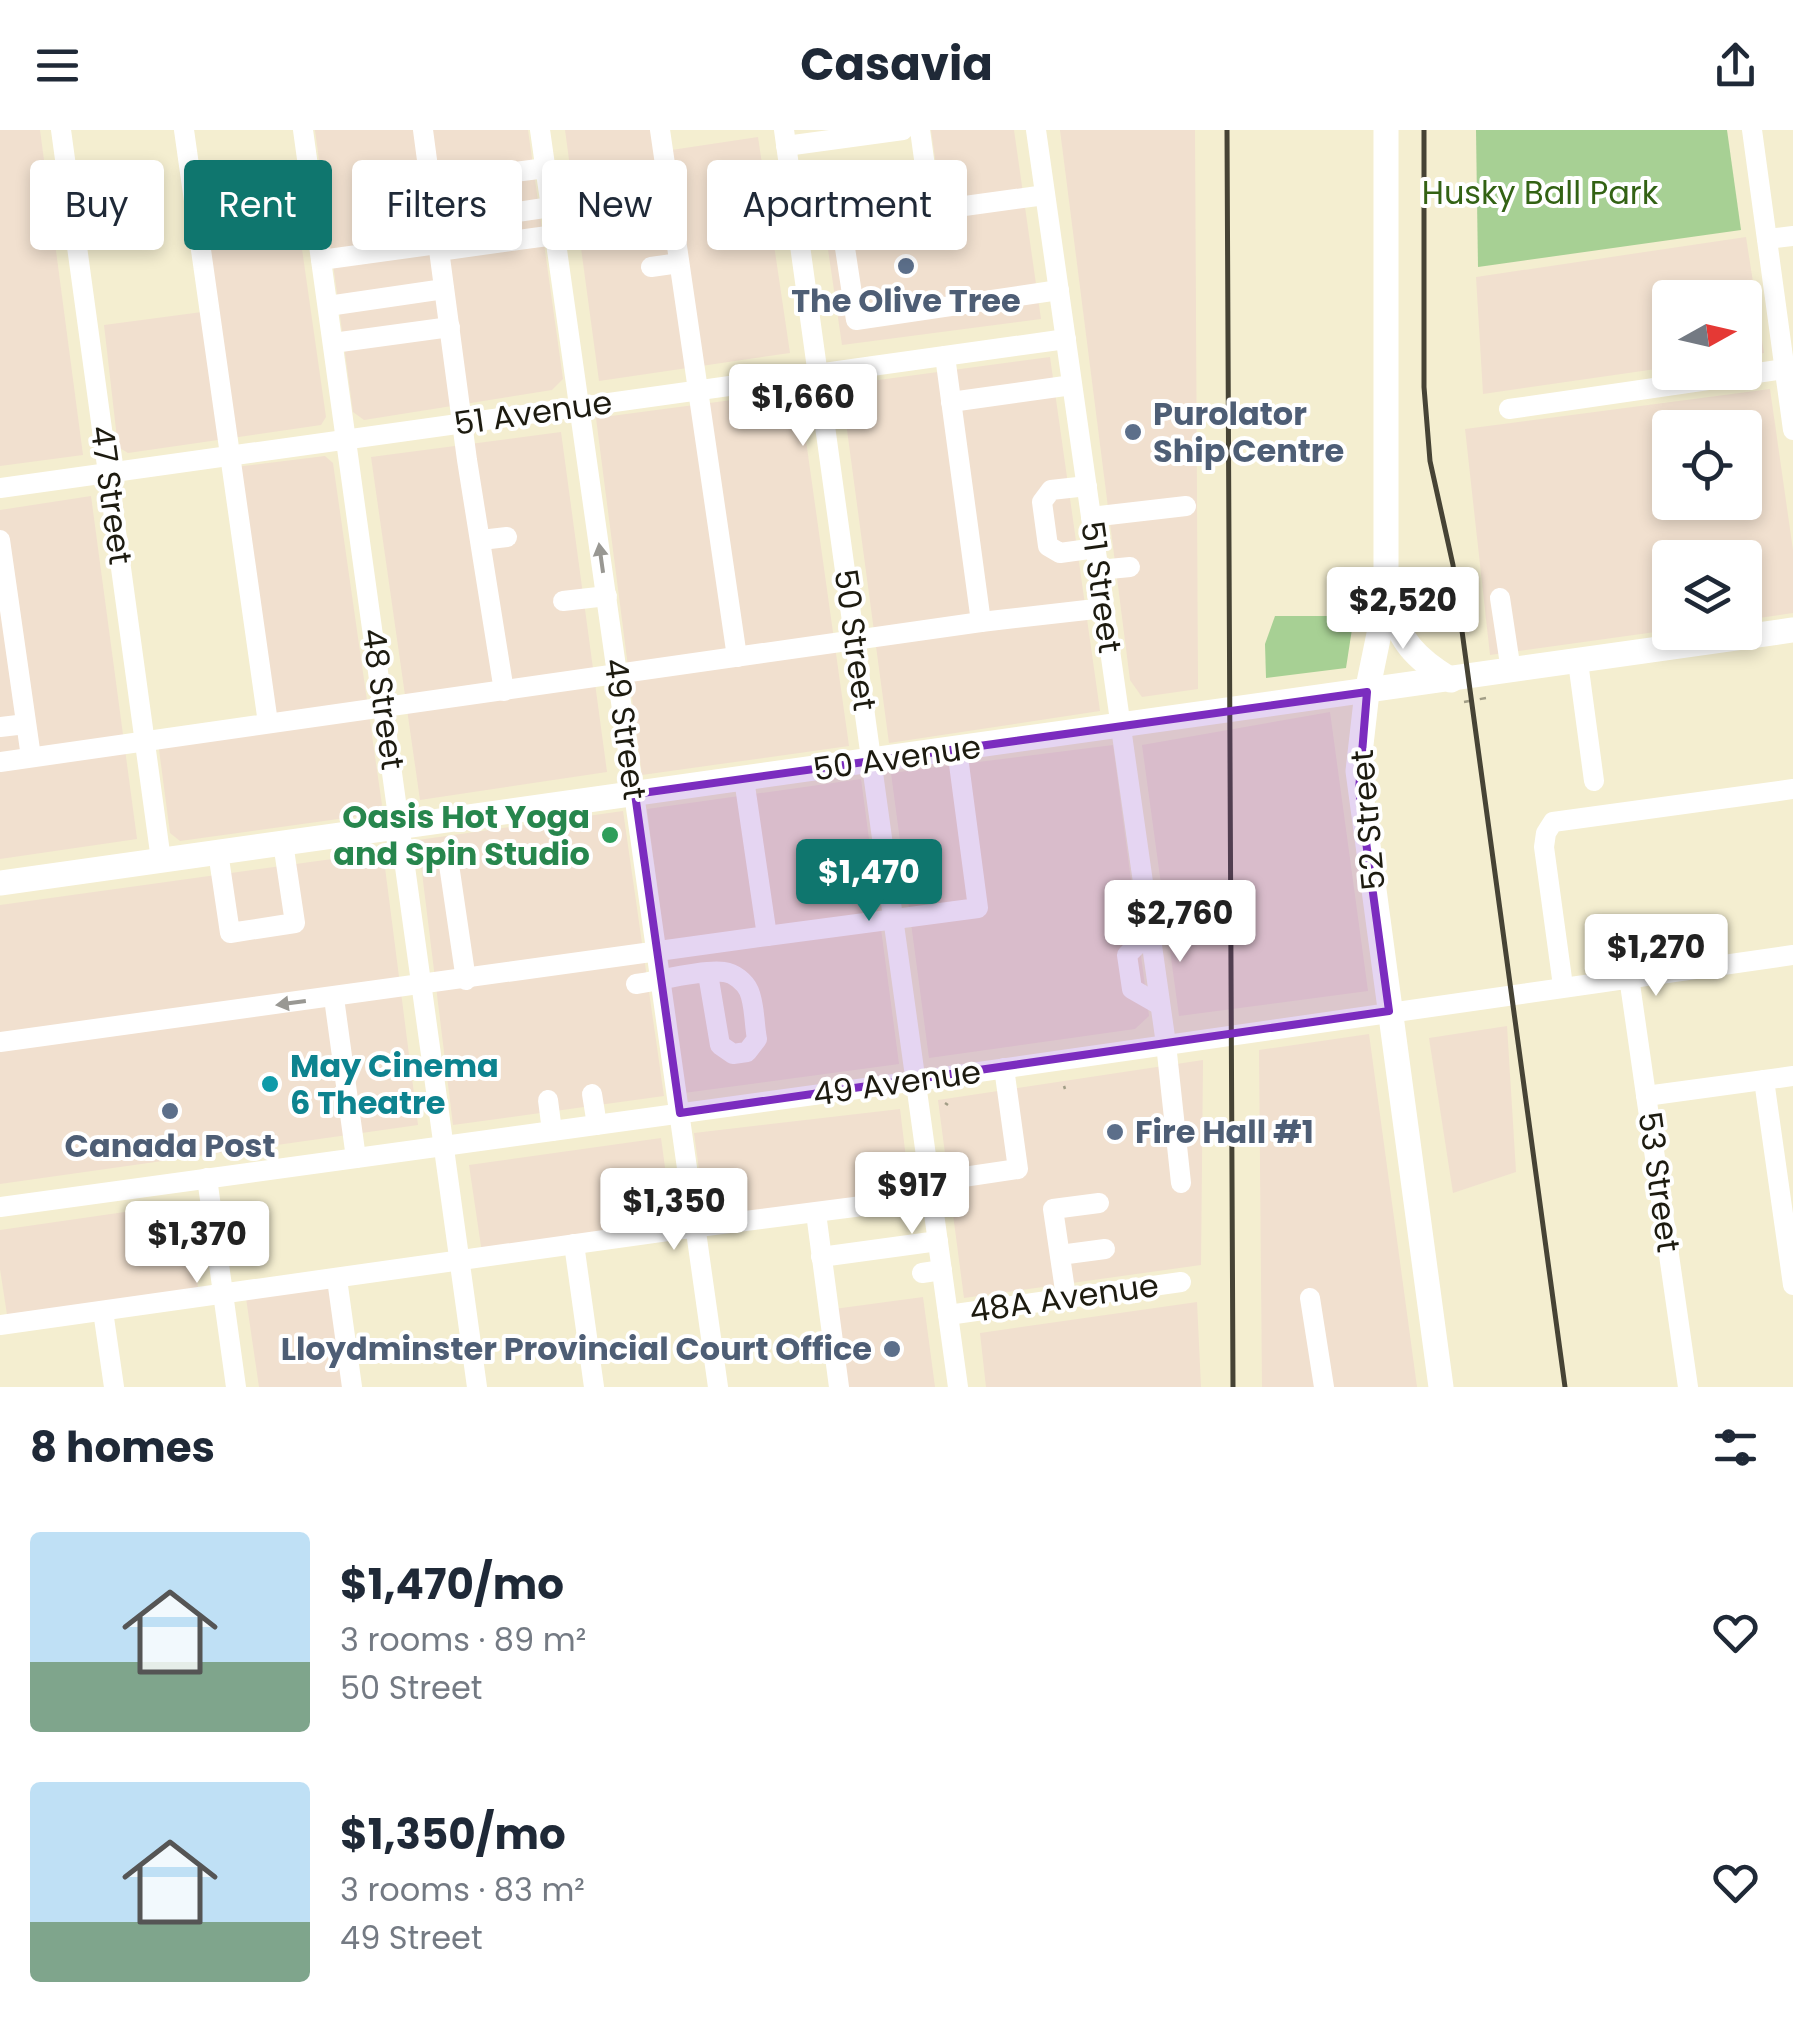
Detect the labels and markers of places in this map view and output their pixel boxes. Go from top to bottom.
marker: The Olive Tree [895,255,917,277]
place label: The Olive Tree [791,278,1021,323]
pin: $1,660 [722,364,884,449]
place label: Purolator Ship Centre [1153,391,1344,473]
marker: Purolator Ship Centre [1122,421,1144,443]
pin: $2,520 [1322,567,1484,652]
place label: Oasis Hot Yoga and Spin Studio [333,794,590,876]
marker: Oasis Hot Yoga and Spin Studio [599,824,621,846]
pin: $1,470 [788,839,950,924]
pin: $2,760 [1099,880,1261,965]
pin: $1,270 [1575,914,1737,999]
place label: May Cinema 6 Theatre [290,1043,499,1125]
marker: May Cinema 6 Theatre [259,1073,281,1095]
marker: Canada Post [159,1100,181,1122]
place label: Fire Hall #1 [1135,1109,1314,1154]
marker: Fire Hall #1 [1104,1121,1126,1143]
place label: Canada Post [65,1123,275,1168]
pin: $917 [853,1152,971,1237]
pin: $1,350 [593,1168,755,1253]
pin: $1,370 [116,1201,278,1286]
place label: Lloydminster Provincial Court Office [281,1326,872,1371]
marker: Lloydminster Provincial Court Office [881,1338,903,1360]

